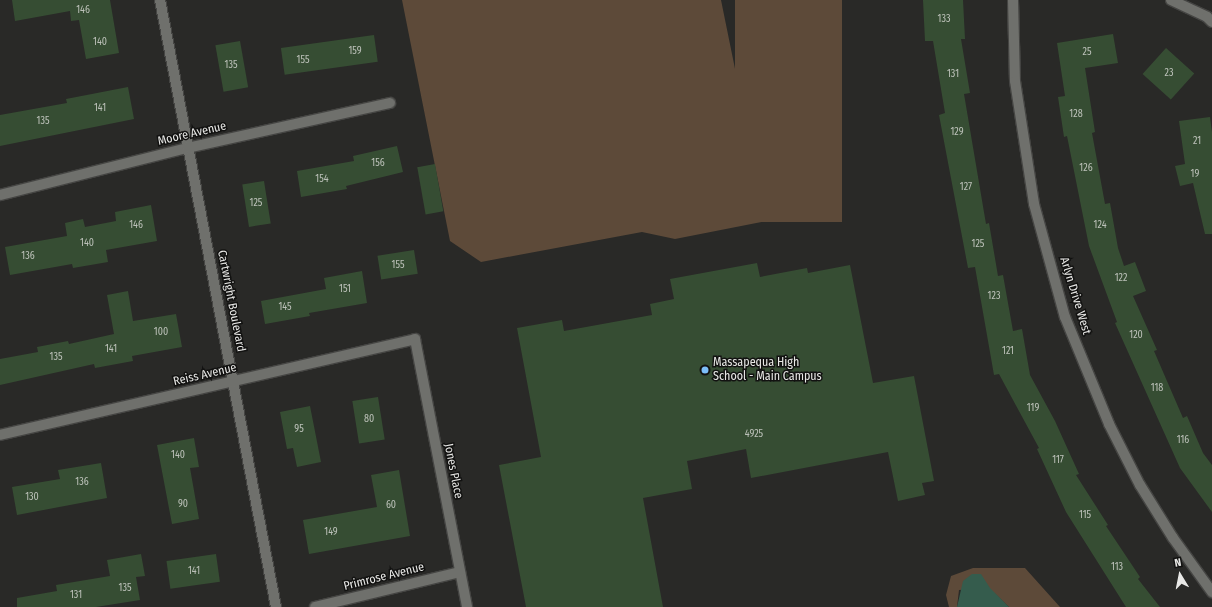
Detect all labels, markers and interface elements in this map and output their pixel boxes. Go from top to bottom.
house number: 146 [76,5,90,17]
house number: 133 [938,14,950,26]
house number: 140 [93,37,107,49]
house number: 159 [348,46,362,58]
house number: 25 [1083,47,1091,59]
house number: 155 [296,55,310,67]
house number: 135 [225,60,237,72]
house number: 23 [1165,68,1173,80]
house number: 131 [947,69,959,81]
house number: 141 [94,103,106,115]
house number: 128 [1069,109,1083,121]
house number: 135 [37,116,49,128]
street label: Moore Avenue [156,119,228,149]
house number: 129 [950,127,964,139]
house number: 21 [1193,136,1201,148]
house number: 156 [371,158,385,170]
house number: 126 [1079,163,1093,175]
house number: 19 [1191,169,1199,181]
house number: 154 [315,174,329,186]
house number: 127 [960,182,972,194]
house number: 125 [250,198,262,210]
house number: 146 [129,220,143,232]
house number: 124 [1094,220,1106,232]
house number: 140 [80,238,94,250]
house number: 125 [972,239,984,251]
street label: Cartwright Boulevard [214,249,248,353]
house number: 136 [21,251,35,263]
street label: Arlyn Drive West [1056,256,1094,336]
house number: 155 [391,260,405,272]
house number: 122 [1115,273,1127,285]
house number: 151 [339,284,351,296]
house number: 123 [988,291,1000,303]
house number: 145 [278,302,292,314]
house number: 100 [154,327,168,339]
house number: 120 [1129,330,1143,342]
house number: 141 [105,344,117,356]
house number: 121 [1002,346,1014,358]
house number: 135 [50,352,62,364]
place label: Massapequa High School - Main Campus [713,356,822,384]
street label: Reiss Avenue [172,361,238,389]
marker: Massapequa High School - Main Campus [700,365,710,375]
house number: 118 [1151,383,1163,395]
house number: 119 [1027,403,1039,415]
house number: 80 [364,414,374,426]
house number: 95 [294,424,304,436]
house number: 4925 [745,429,763,441]
house number: 116 [1177,435,1189,447]
street label: Jones Place [441,442,465,500]
house number: 140 [171,450,185,462]
house number: 117 [1052,455,1064,467]
house number: 136 [75,477,89,489]
house number: 130 [25,492,39,504]
house number: 90 [178,499,188,511]
house number: 60 [386,500,396,512]
house number: 115 [1079,510,1091,522]
house number: 149 [324,527,338,539]
north arrow [1160,555,1200,595]
text: N [1173,556,1182,570]
street label: Primrose Avenue [342,560,426,594]
house number: 113 [1111,562,1123,574]
house number: 141 [188,566,200,578]
house number: 135 [119,583,131,595]
house number: 131 [70,590,82,602]

